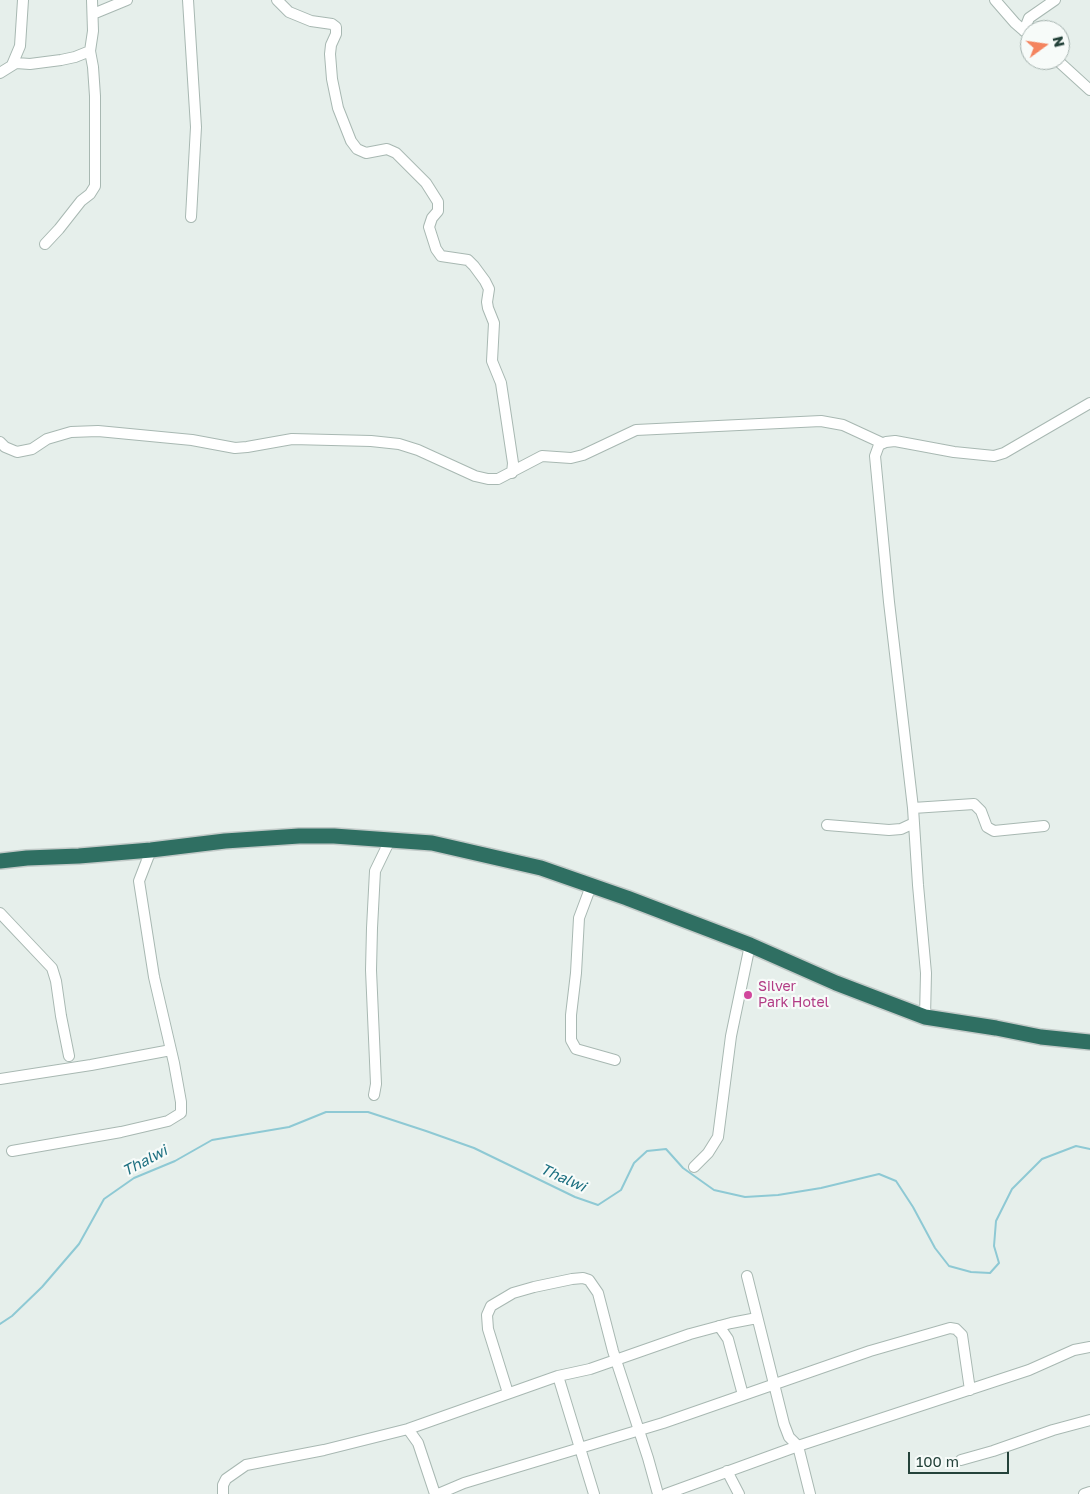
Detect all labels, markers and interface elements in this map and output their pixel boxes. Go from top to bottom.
north arrow [1020,20,1070,70]
text: N [1050,34,1069,49]
place label: Silver Park Hotel [758,979,829,1012]
marker: Silver Park Hotel [742,989,754,1001]
water label: Thalwi [120,1142,170,1180]
water label: Thalwi [537,1160,589,1196]
scale bar [910,1442,1011,1474]
text: 100 m [916,1452,959,1470]

